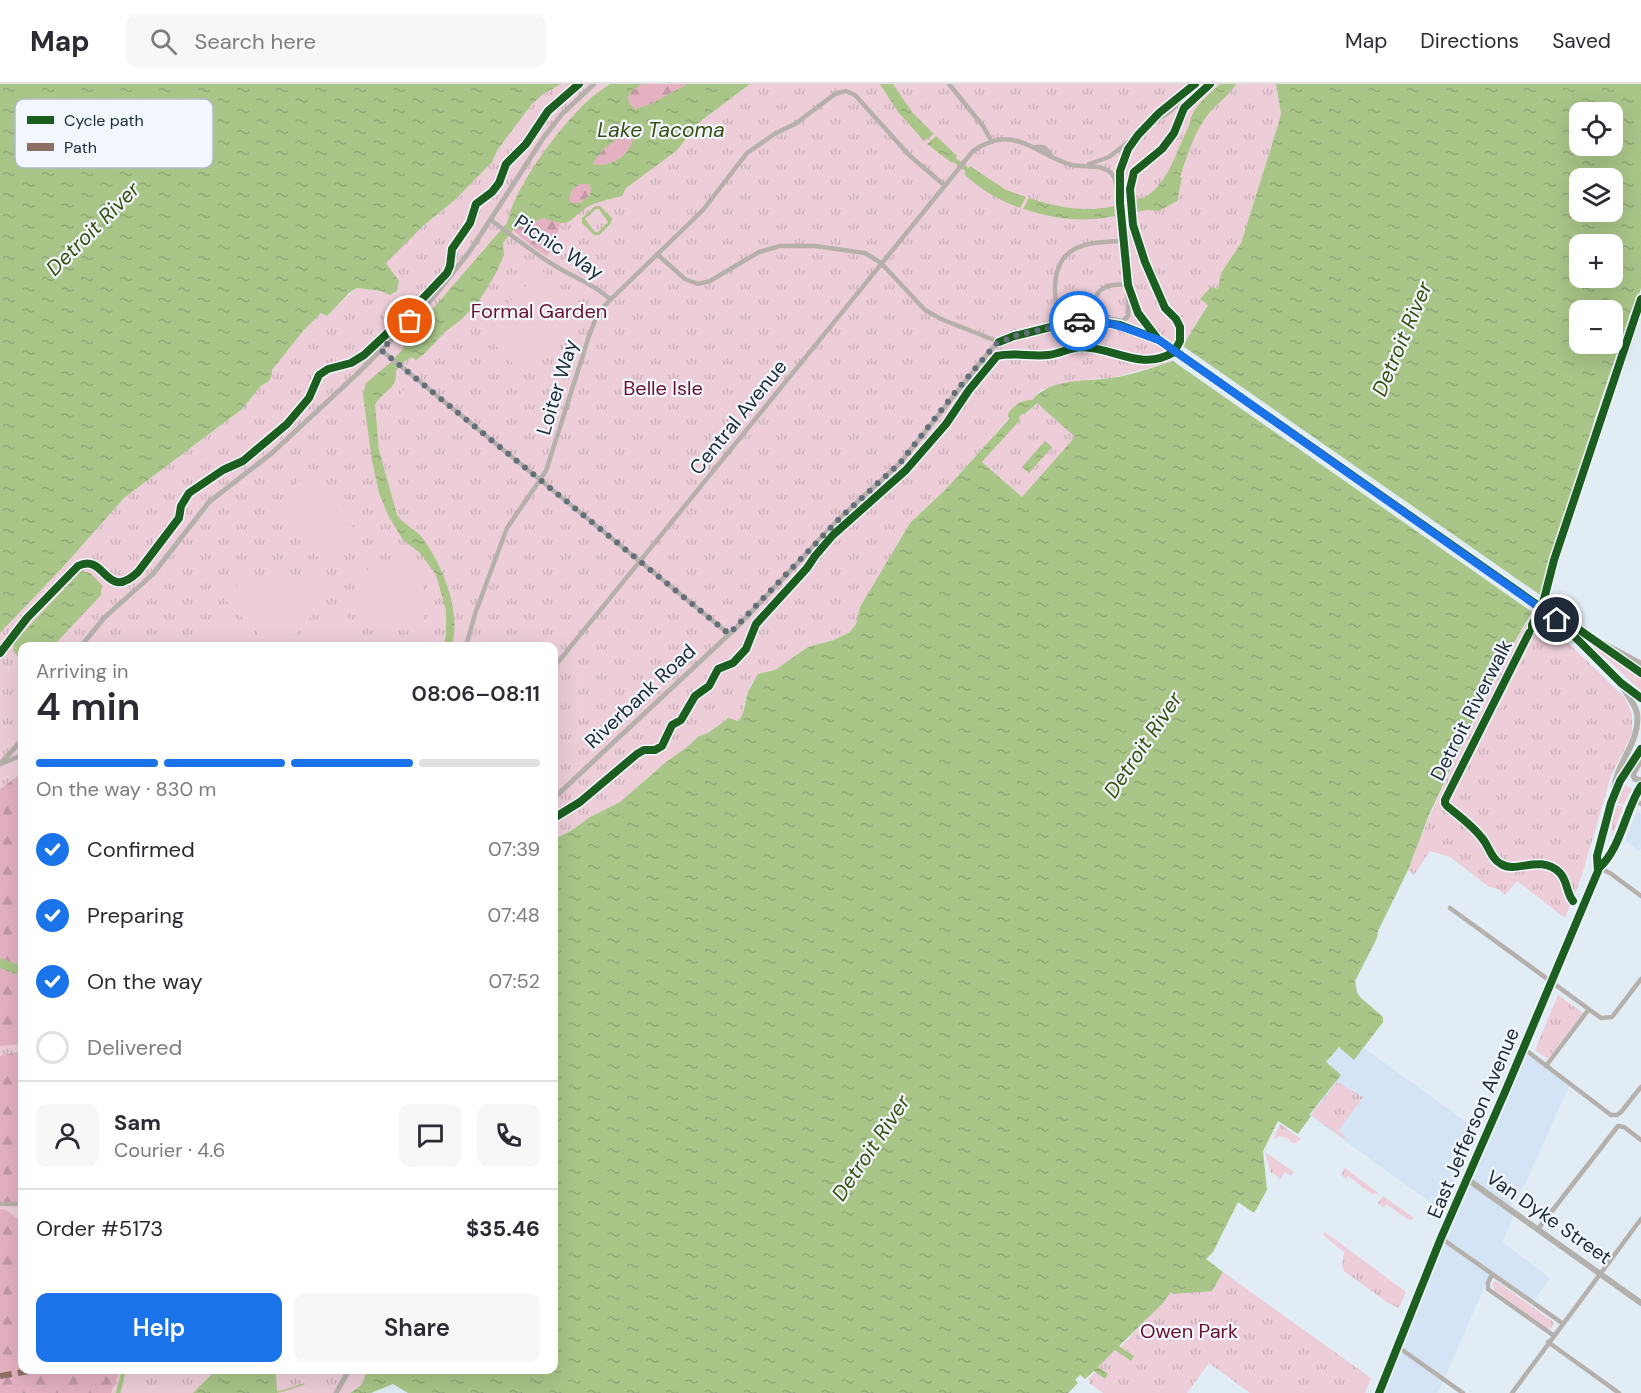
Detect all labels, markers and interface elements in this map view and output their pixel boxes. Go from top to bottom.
search box [126,14,546,68]
text: Map [30,23,90,60]
icon: search [147,25,180,58]
text: Search here [195,27,316,56]
text: Map [1345,27,1387,55]
text: Directions [1420,27,1519,55]
text: Saved [1552,27,1611,55]
legend [15,99,213,168]
map controls [1569,102,1623,354]
button: locate [1569,102,1623,156]
text: Cycle path [64,110,144,131]
water label: Lake Tacoma [597,116,725,144]
text: Path [64,137,97,158]
button: layers [1569,168,1623,222]
water label: Detroit River [40,175,147,282]
street label: Picnic Way [510,209,608,285]
button: + [1569,234,1623,288]
water label: Detroit River [1365,276,1439,401]
courier [1049,291,1109,351]
pin [384,295,435,346]
park label: Formal Garden [471,298,607,324]
button: − [1569,300,1623,354]
icon: bag [393,304,426,337]
icon: car [1063,305,1096,338]
street label: Loiter Way [530,336,584,438]
street label: Central Avenue [684,354,792,480]
park label: Belle Isle [623,375,703,401]
pin [1531,594,1582,645]
icon: home [1540,603,1573,636]
street label: Detroit Riverwalk [1424,635,1518,785]
street label: Riverbank Road [579,638,701,754]
text: Arriving in [36,658,128,684]
text: 08:06–08:11 [412,679,540,708]
text: 4 min [36,681,140,732]
water label: Detroit River [1097,686,1189,803]
text: On the way · 830 m [36,776,216,802]
icon: check [36,833,69,866]
text: Confirmed [87,835,195,864]
text: 07:39 [488,836,540,862]
icon: check [36,899,69,932]
text: Preparing [87,901,184,930]
text: 07:48 [488,902,540,928]
icon: check [36,965,69,998]
text: On the way [87,967,202,996]
text: 07:52 [489,968,540,994]
street label: East Jefferson Avenue [1421,1024,1525,1222]
text: Delivered [87,1033,182,1062]
water label: Detroit River [825,1089,917,1206]
button: person [36,1104,99,1167]
button: chat [399,1104,462,1167]
button: phone [477,1104,540,1167]
text: Sam [114,1108,161,1137]
text: Courier · 4.6 [114,1137,225,1163]
street label: Van Dyke Street [1481,1164,1617,1270]
text: Order #5173 [36,1214,163,1243]
text: $35.46 [466,1214,540,1243]
button: Help [36,1293,282,1362]
button: Share [294,1293,540,1362]
park label: Owen Park [1140,1318,1238,1344]

